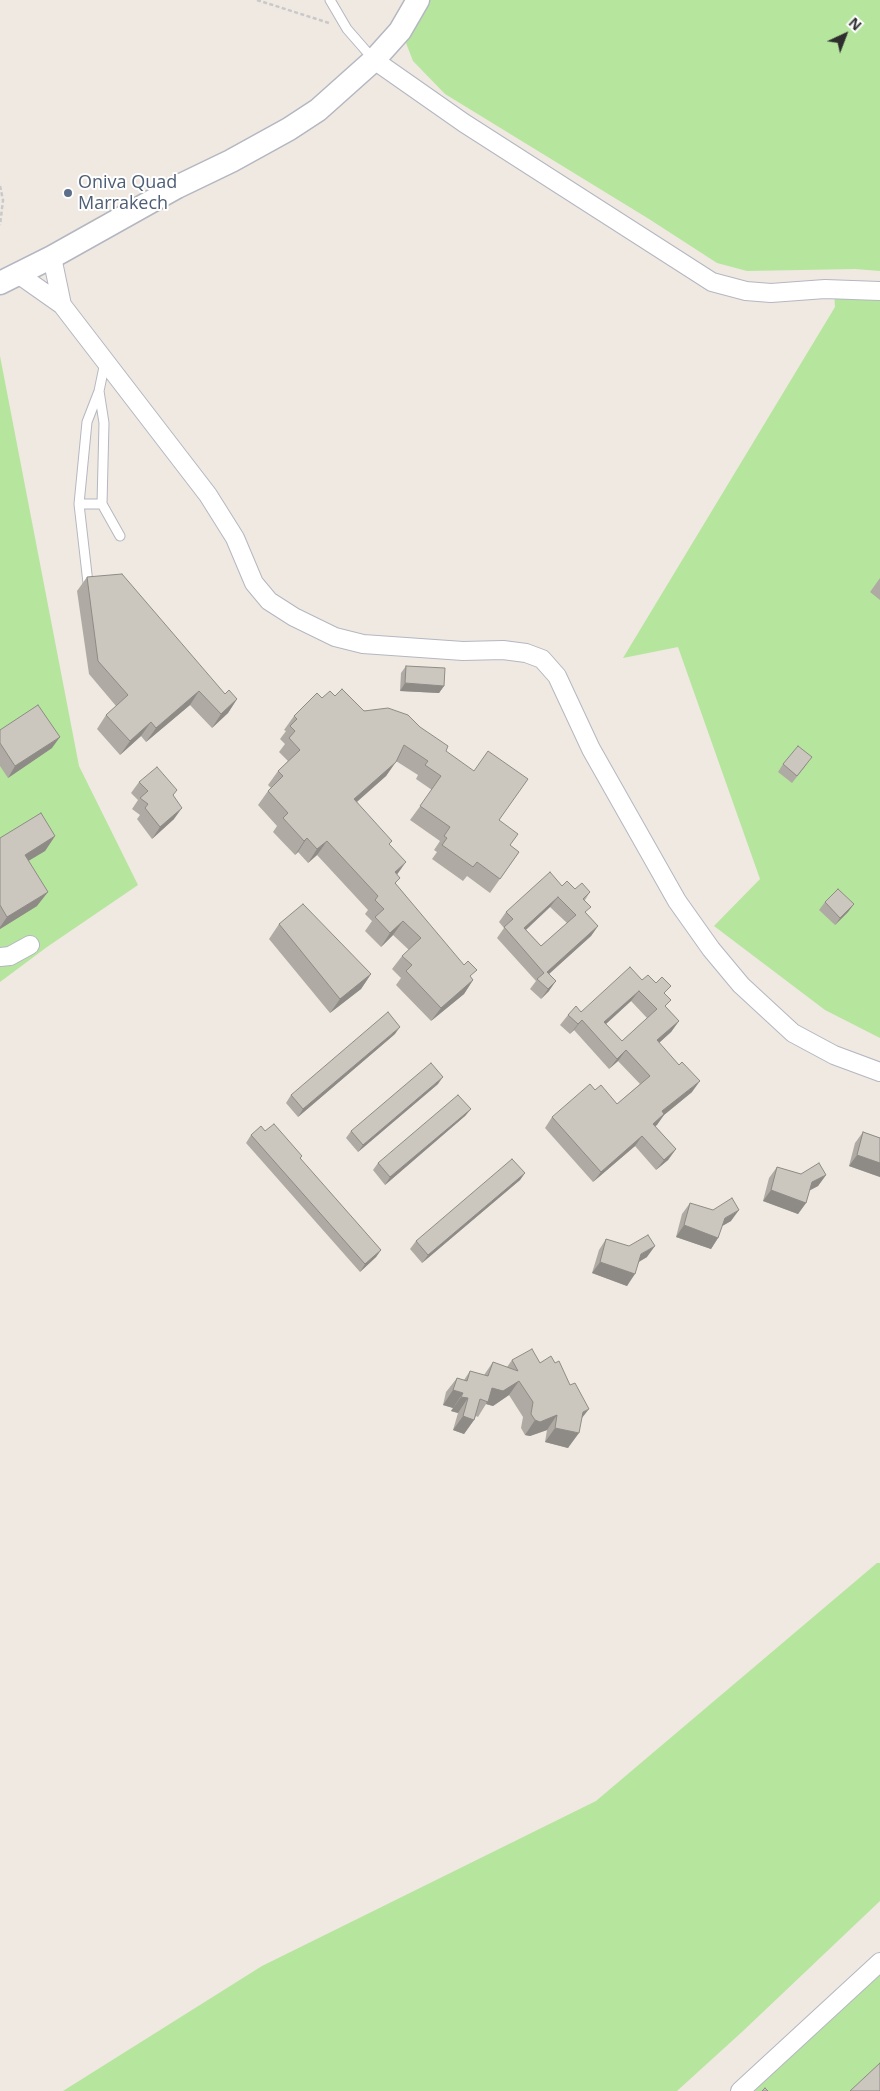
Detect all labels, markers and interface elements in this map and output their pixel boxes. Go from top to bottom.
north arrow [820,10,870,60]
text: N [845,13,866,34]
place label: Oniva Quad Marrakech [78,172,177,214]
marker: Oniva Quad Marrakech [62,187,74,199]

